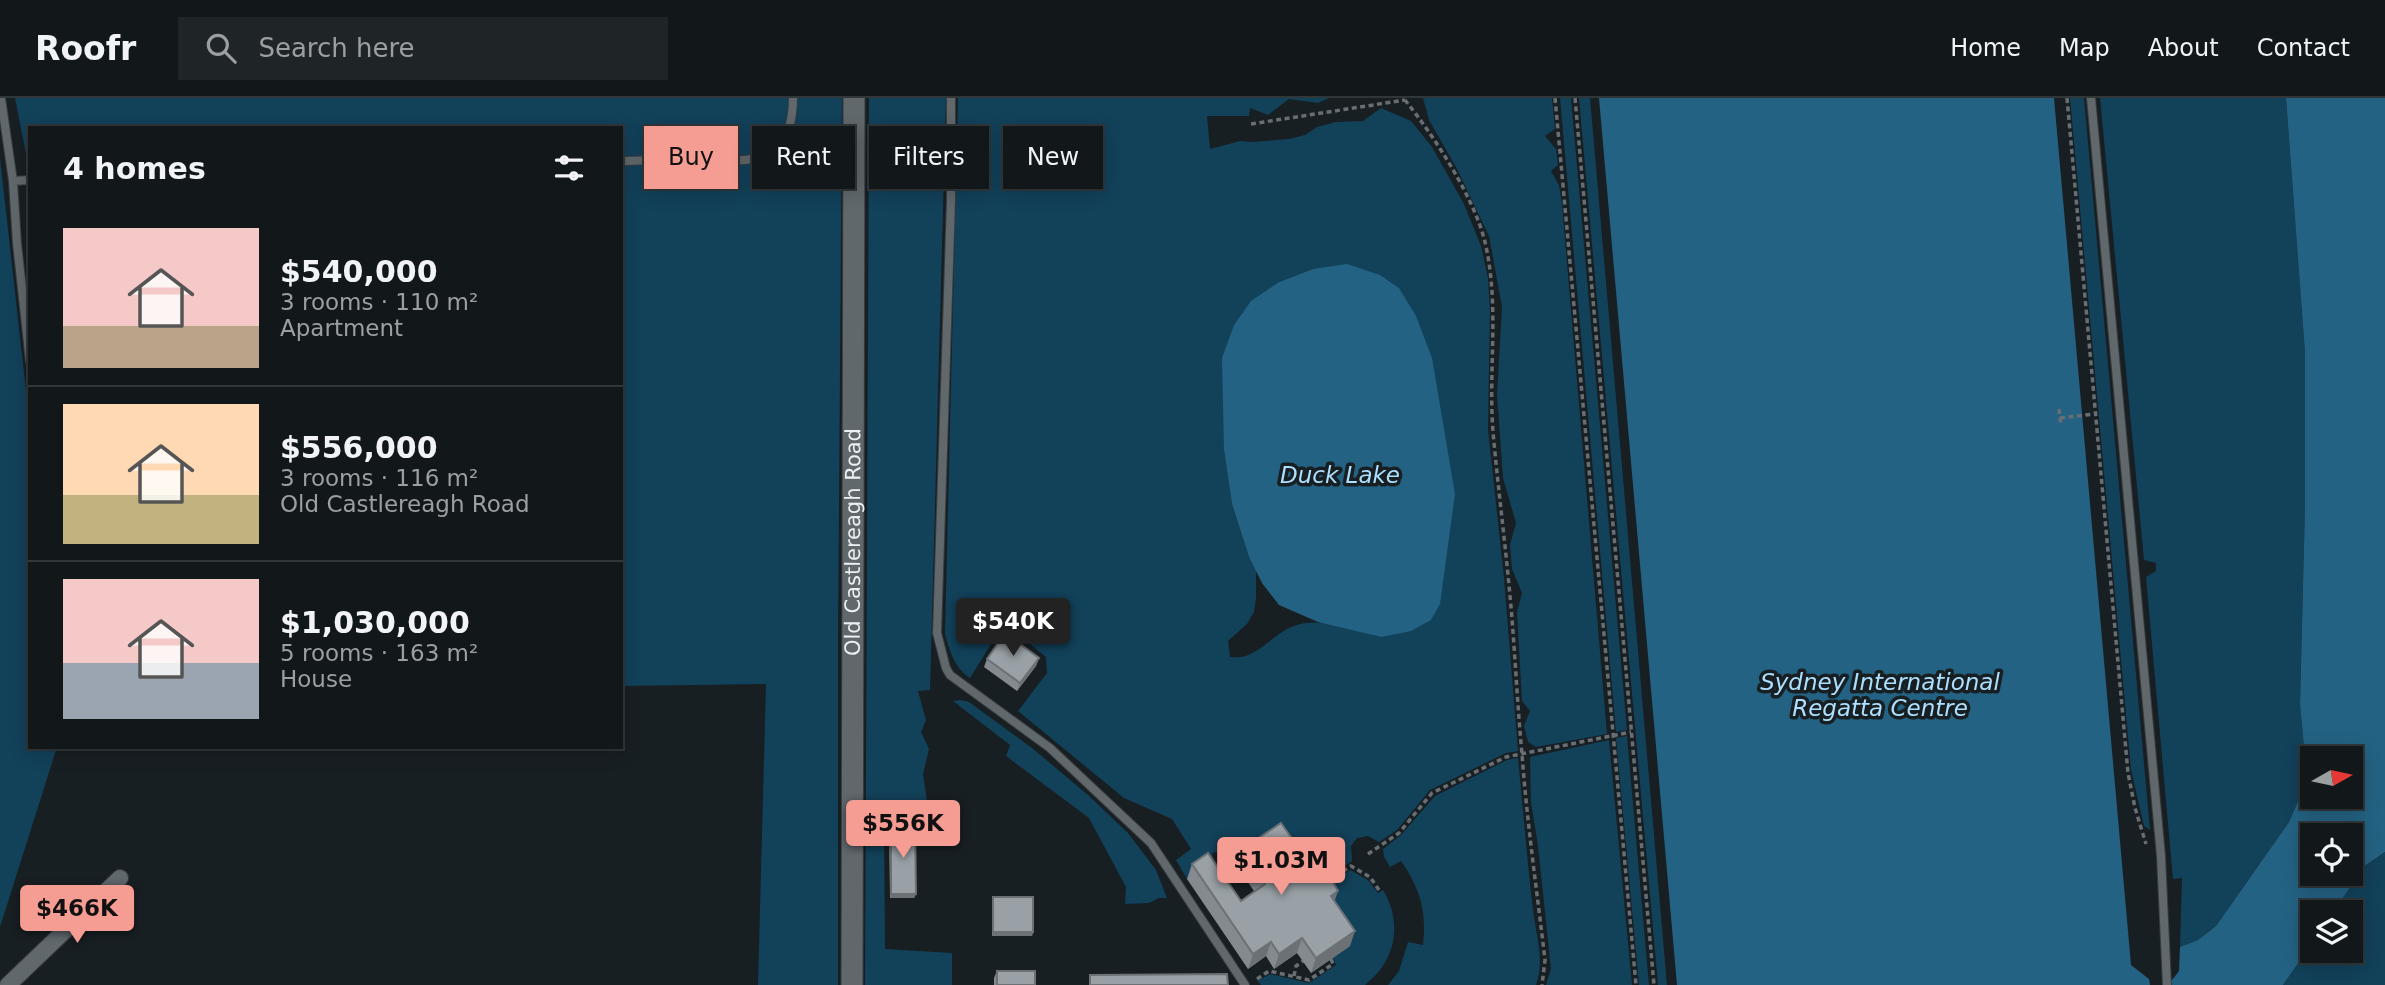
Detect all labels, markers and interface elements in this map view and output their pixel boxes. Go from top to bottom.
search box [178,17,668,80]
text: Roofr [35,29,136,68]
icon: search [202,29,240,67]
text: Search here [258,33,415,63]
text: Home [1950,34,2021,62]
text: Map [2059,34,2110,62]
text: About [2148,34,2219,62]
text: Contact [2257,34,2350,62]
chip: Buy [644,126,738,189]
chip: Rent [752,126,855,189]
chip: Filters [869,126,989,189]
chip: New [1003,126,1103,189]
icon: filters [550,149,588,187]
text: 4 homes [63,151,206,186]
text: $540,000 [280,254,438,289]
icon: home [119,256,203,340]
text: 3 rooms · 110 m² [280,289,478,315]
text: Apartment [280,315,403,341]
street label: Old Castlereagh Road [841,428,865,656]
text: $556,000 [280,430,438,465]
icon: home [119,432,203,516]
water label: Duck Lake [1280,462,1400,488]
text: 3 rooms · 116 m² [280,465,478,491]
text: Old Castlereagh Road [280,491,530,517]
pin: $540K [964,598,1062,658]
text: $1,030,000 [280,605,470,640]
icon: home [119,607,203,691]
text: $540K [972,608,1054,634]
text: 5 rooms · 163 m² [280,640,478,666]
text: House [280,666,352,692]
water label: Sydney International Regatta Centre [1760,669,2000,721]
north arrow [2300,746,2362,808]
map controls [2300,746,2363,963]
pin: $556K [854,800,952,860]
text: $556K [862,810,944,836]
button: locate [2300,823,2363,886]
pin: $1.03M [1224,838,1338,897]
text: $1.03M [1233,847,1329,873]
pin: $466K [28,886,126,945]
text: $466K [36,895,118,921]
button: layers [2300,900,2363,963]

